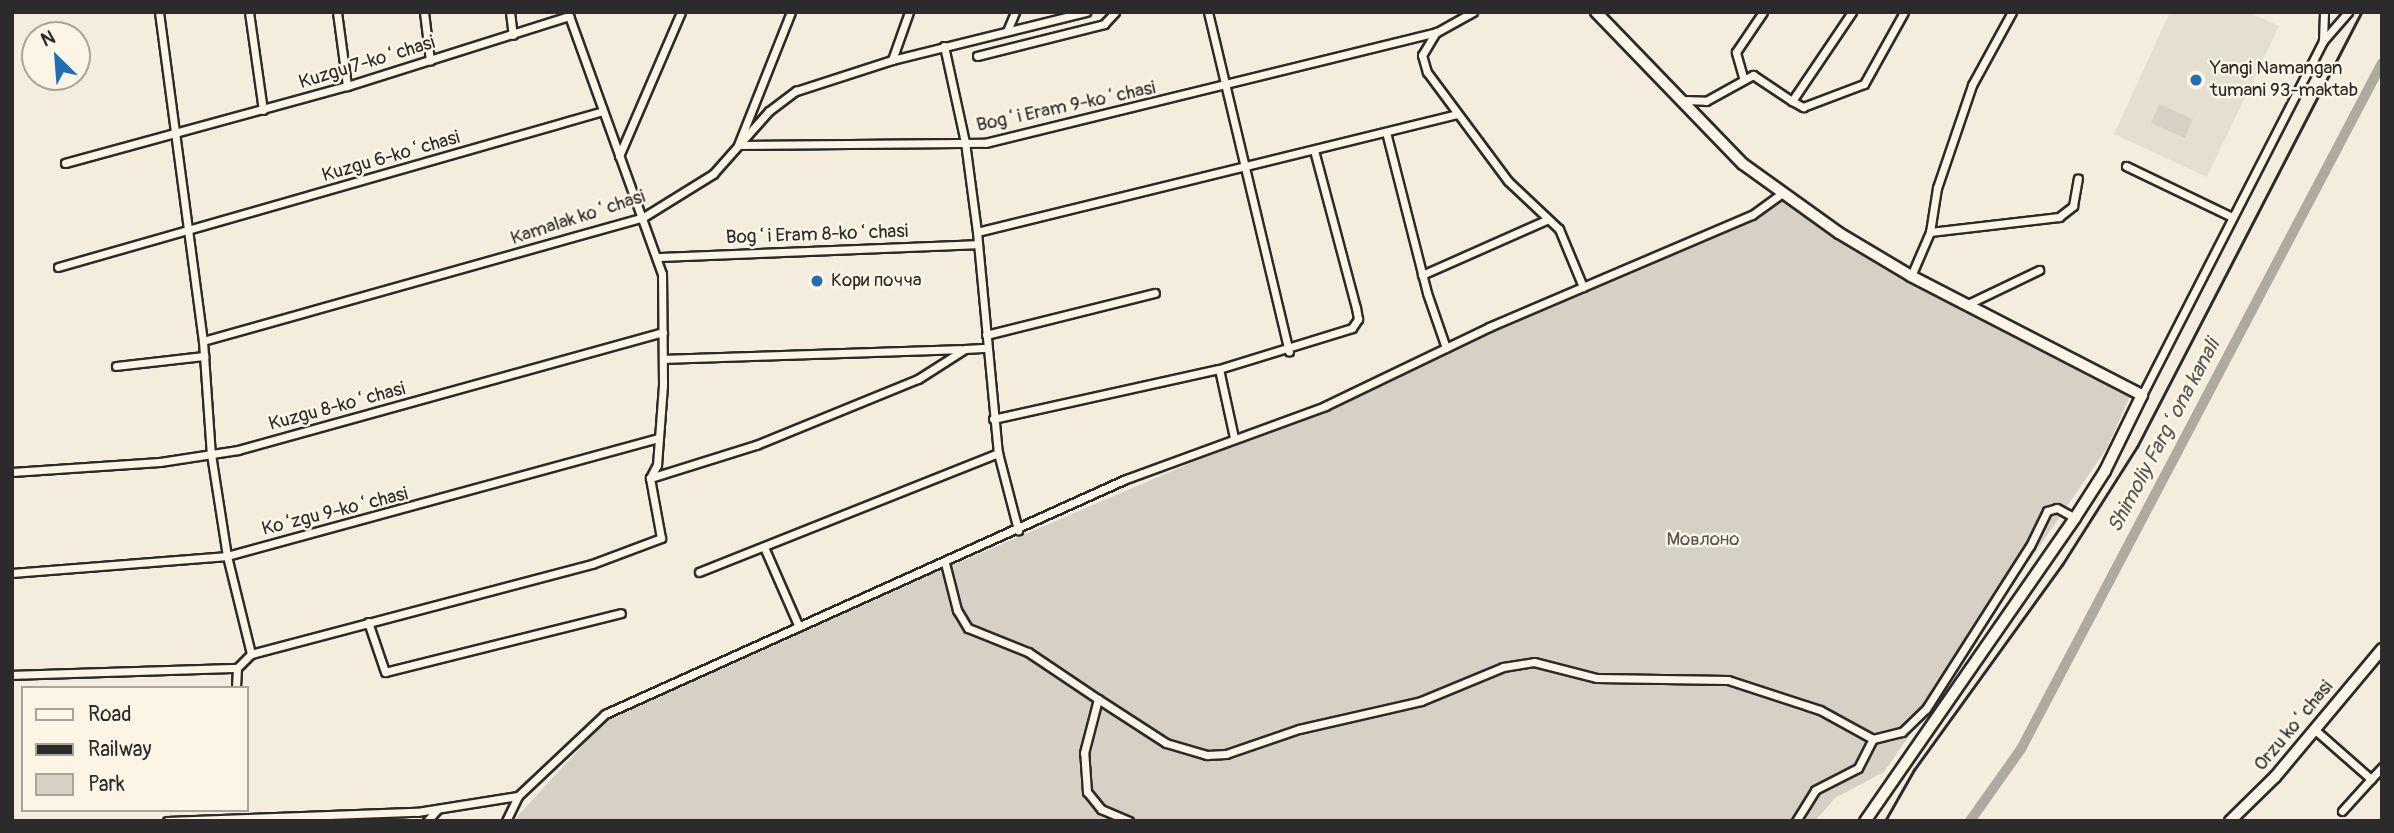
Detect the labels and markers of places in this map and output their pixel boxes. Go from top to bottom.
place label: Yangi Namangan tumani 93-maktab [2210,58,2358,102]
marker: Yangi Namangan tumani 93-maktab [2188,72,2204,88]
place label: Кори почча [831,270,922,292]
marker: Кори почча [809,273,825,289]

